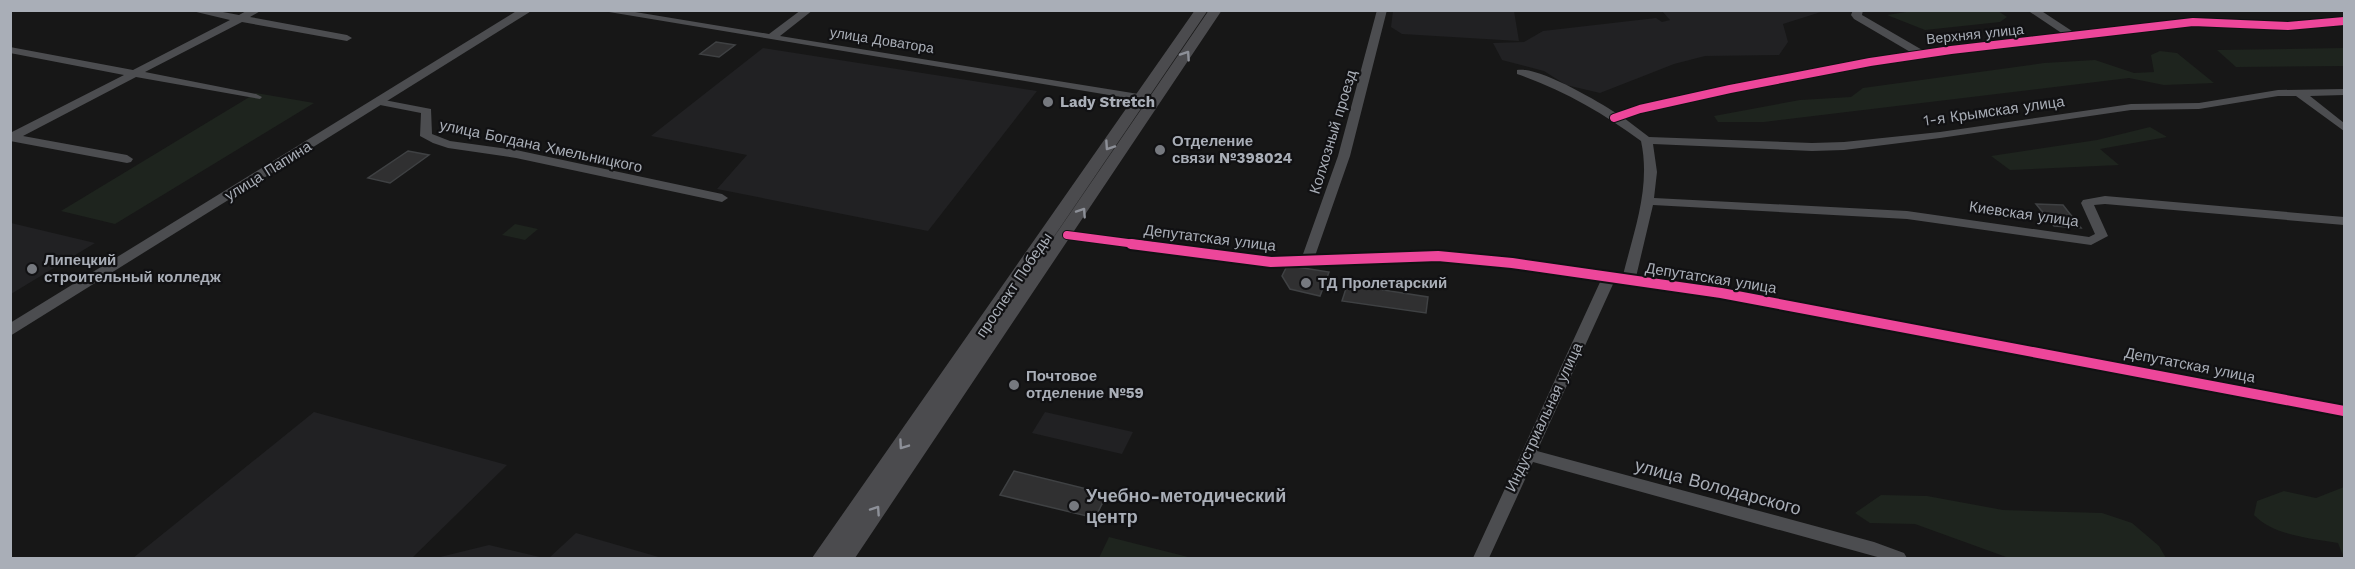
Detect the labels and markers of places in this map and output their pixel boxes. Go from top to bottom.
place label: Lady Stretch [1060,93,1155,111]
marker: Lady Stretch [1041,95,1055,109]
place label: Отделение связи №398024 [1172,132,1293,167]
marker: Отделение связи №398024 [1153,143,1167,157]
place label: Липецкий строительный колледж [44,251,221,286]
marker: Липецкий строительный колледж [25,262,39,276]
place label: ТД Пролетарский [1318,274,1447,292]
marker: ТД Пролетарский [1299,276,1313,290]
place label: Почтовое отделение №59 [1026,367,1144,402]
marker: Почтовое отделение №59 [1007,378,1021,392]
place label: Учебно-методический центр [1086,485,1286,527]
marker: Учебно-методический центр [1067,499,1081,513]

